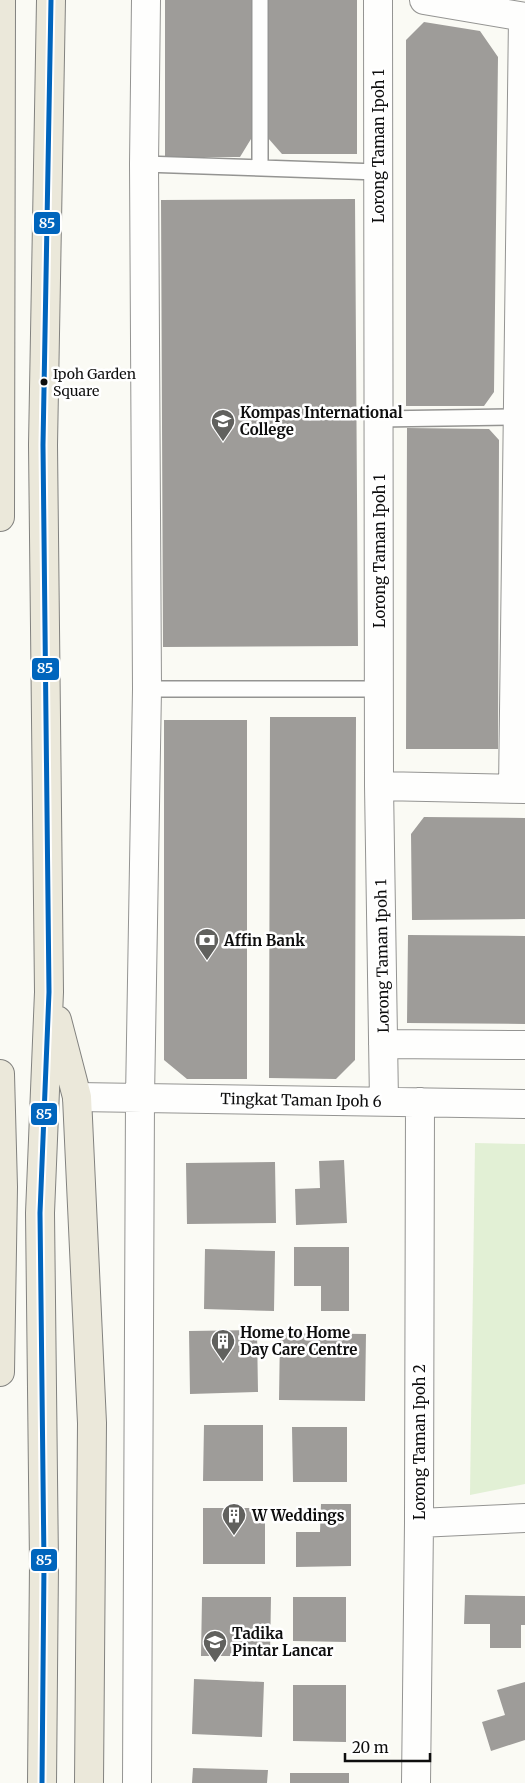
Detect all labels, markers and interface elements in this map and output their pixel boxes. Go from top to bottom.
street label: Lorong Taman Ipoh 1 [369,69,388,223]
line badge: 85 [33,211,61,235]
text: 85 [39,214,55,232]
place label: Ipoh Garden Square [53,365,136,400]
marker: Ipoh Garden Square [39,377,49,387]
place label: Kompas International College [240,403,403,439]
school or university icon: Kompas International College [210,408,236,442]
street label: Lorong Taman Ipoh 1 [370,474,389,628]
line badge: 85 [31,657,60,681]
text: 85 [37,659,53,677]
street label: Lorong Taman Ipoh 1 [371,879,393,1033]
bank icon: Affin Bank [194,927,220,961]
place label: Affin Bank [223,931,305,950]
street label: Tingkat Taman Ipoh 6 [220,1089,382,1111]
line badge: 85 [30,1102,58,1126]
text: 85 [36,1105,52,1123]
place label: Home to Home Day Care Centre [240,1323,357,1359]
building icon: Home to Home Day Care Centre [210,1328,236,1362]
street label: Lorong Taman Ipoh 2 [410,1364,429,1520]
building icon: W Weddings [221,1502,247,1536]
place label: W Weddings [251,1506,345,1525]
line badge: 85 [30,1548,58,1572]
text: 85 [36,1551,52,1569]
place label: Tadika Pintar Lancar [232,1624,334,1660]
school or university icon: Tadika Pintar Lancar [202,1629,228,1663]
scale bar [345,1730,430,1762]
text: 20 m [352,1738,389,1757]

